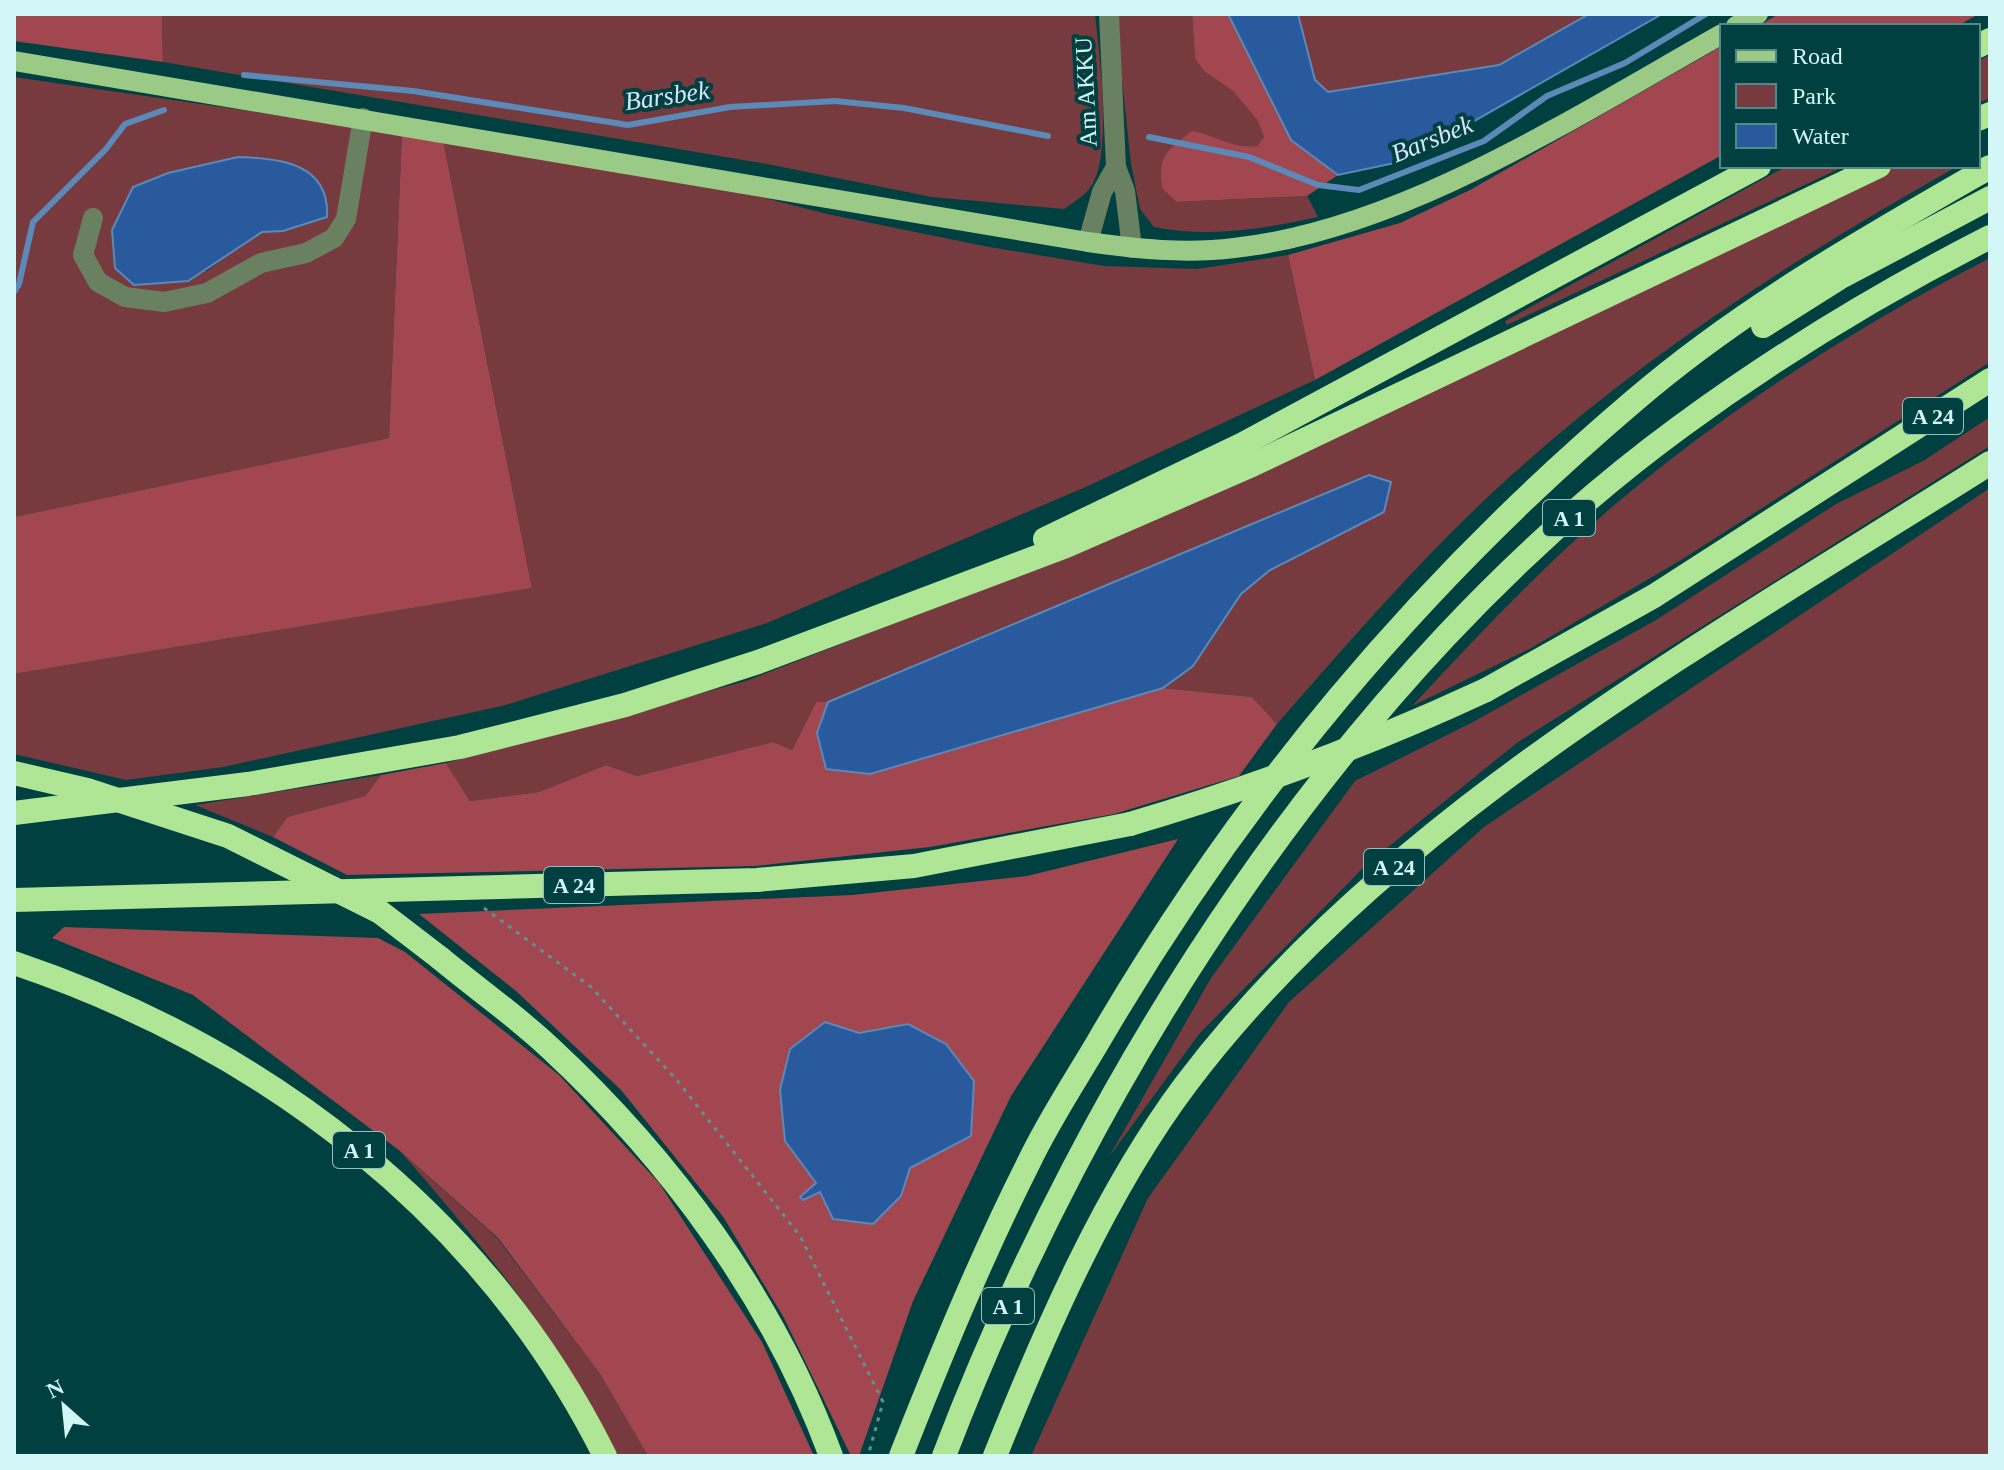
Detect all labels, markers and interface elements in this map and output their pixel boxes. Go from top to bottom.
legend [1720,24,1980,168]
street label: Am AKKU [1070,36,1102,148]
text: Road [1792,43,1843,69]
water label: Barsbek [623,76,712,116]
text: Park [1792,83,1836,109]
water label: Barsbek [1387,109,1477,168]
text: Water [1792,123,1849,149]
road number: A 24 [1903,398,1963,434]
road number: A 1 [1543,500,1595,536]
road number: A 24 [1364,849,1424,885]
road number: A 24 [544,867,604,903]
road number: A 1 [333,1132,385,1168]
road number: A 1 [982,1288,1034,1324]
north arrow [24,1366,104,1446]
text: N [42,1374,68,1403]

